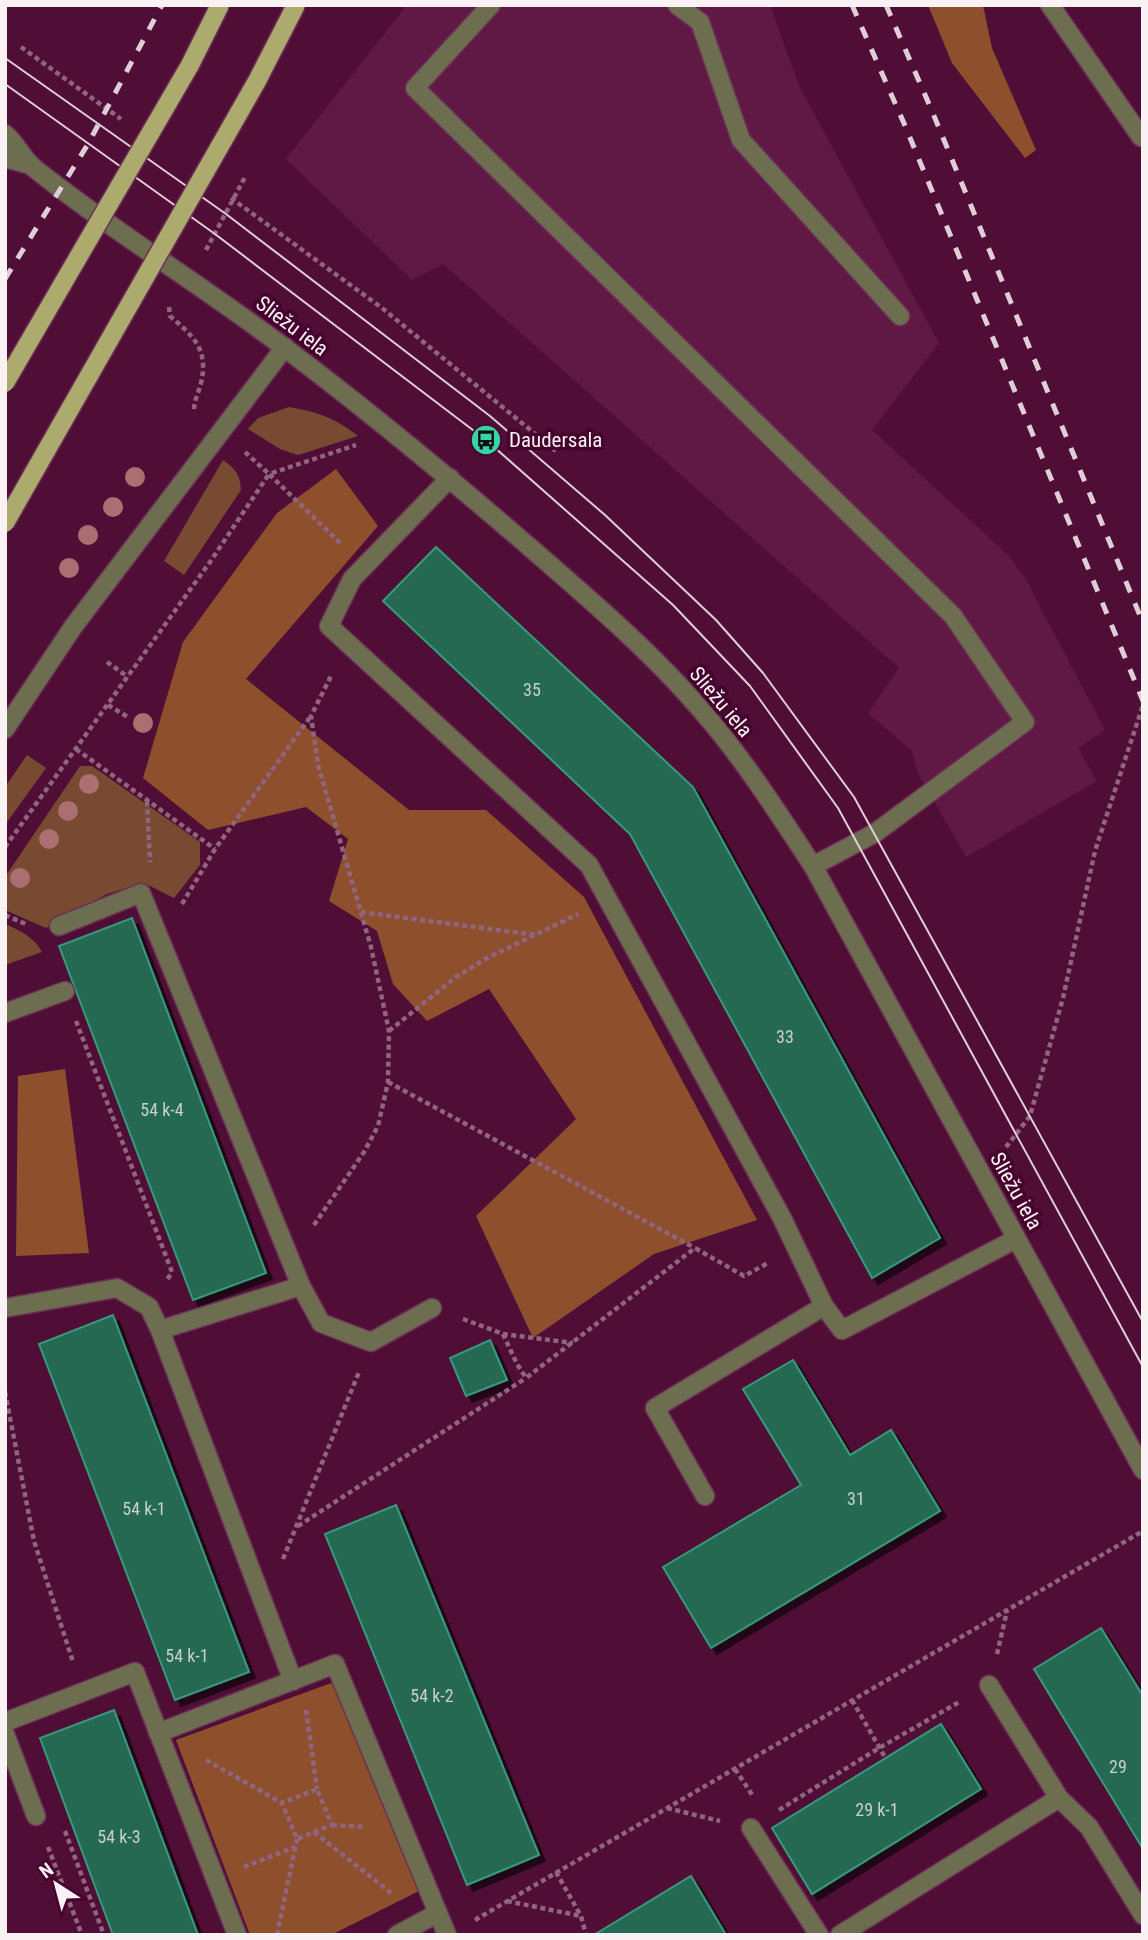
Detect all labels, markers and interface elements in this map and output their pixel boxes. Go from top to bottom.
street label: Sliežu iela [251,291,333,361]
bus stop icon: Daudersala [469,423,503,457]
place label: Daudersala [509,428,602,452]
street label: Sliežu iela [685,662,757,742]
house number: 35 [523,679,541,700]
house number: 33 [776,1026,794,1047]
house number: 54 k-4 [140,1099,184,1120]
street label: Sliežu iela [985,1148,1047,1234]
house number: 31 [847,1488,865,1509]
house number: 54 k-1 [122,1498,166,1519]
house number: 54 k-1 [165,1645,209,1666]
house number: 54 k-2 [410,1685,454,1706]
house number: 29 [1109,1756,1127,1777]
house number: 29 k-1 [855,1799,899,1820]
house number: 54 k-3 [97,1826,141,1847]
north arrow [21,1849,91,1919]
text: N [35,1858,58,1883]

